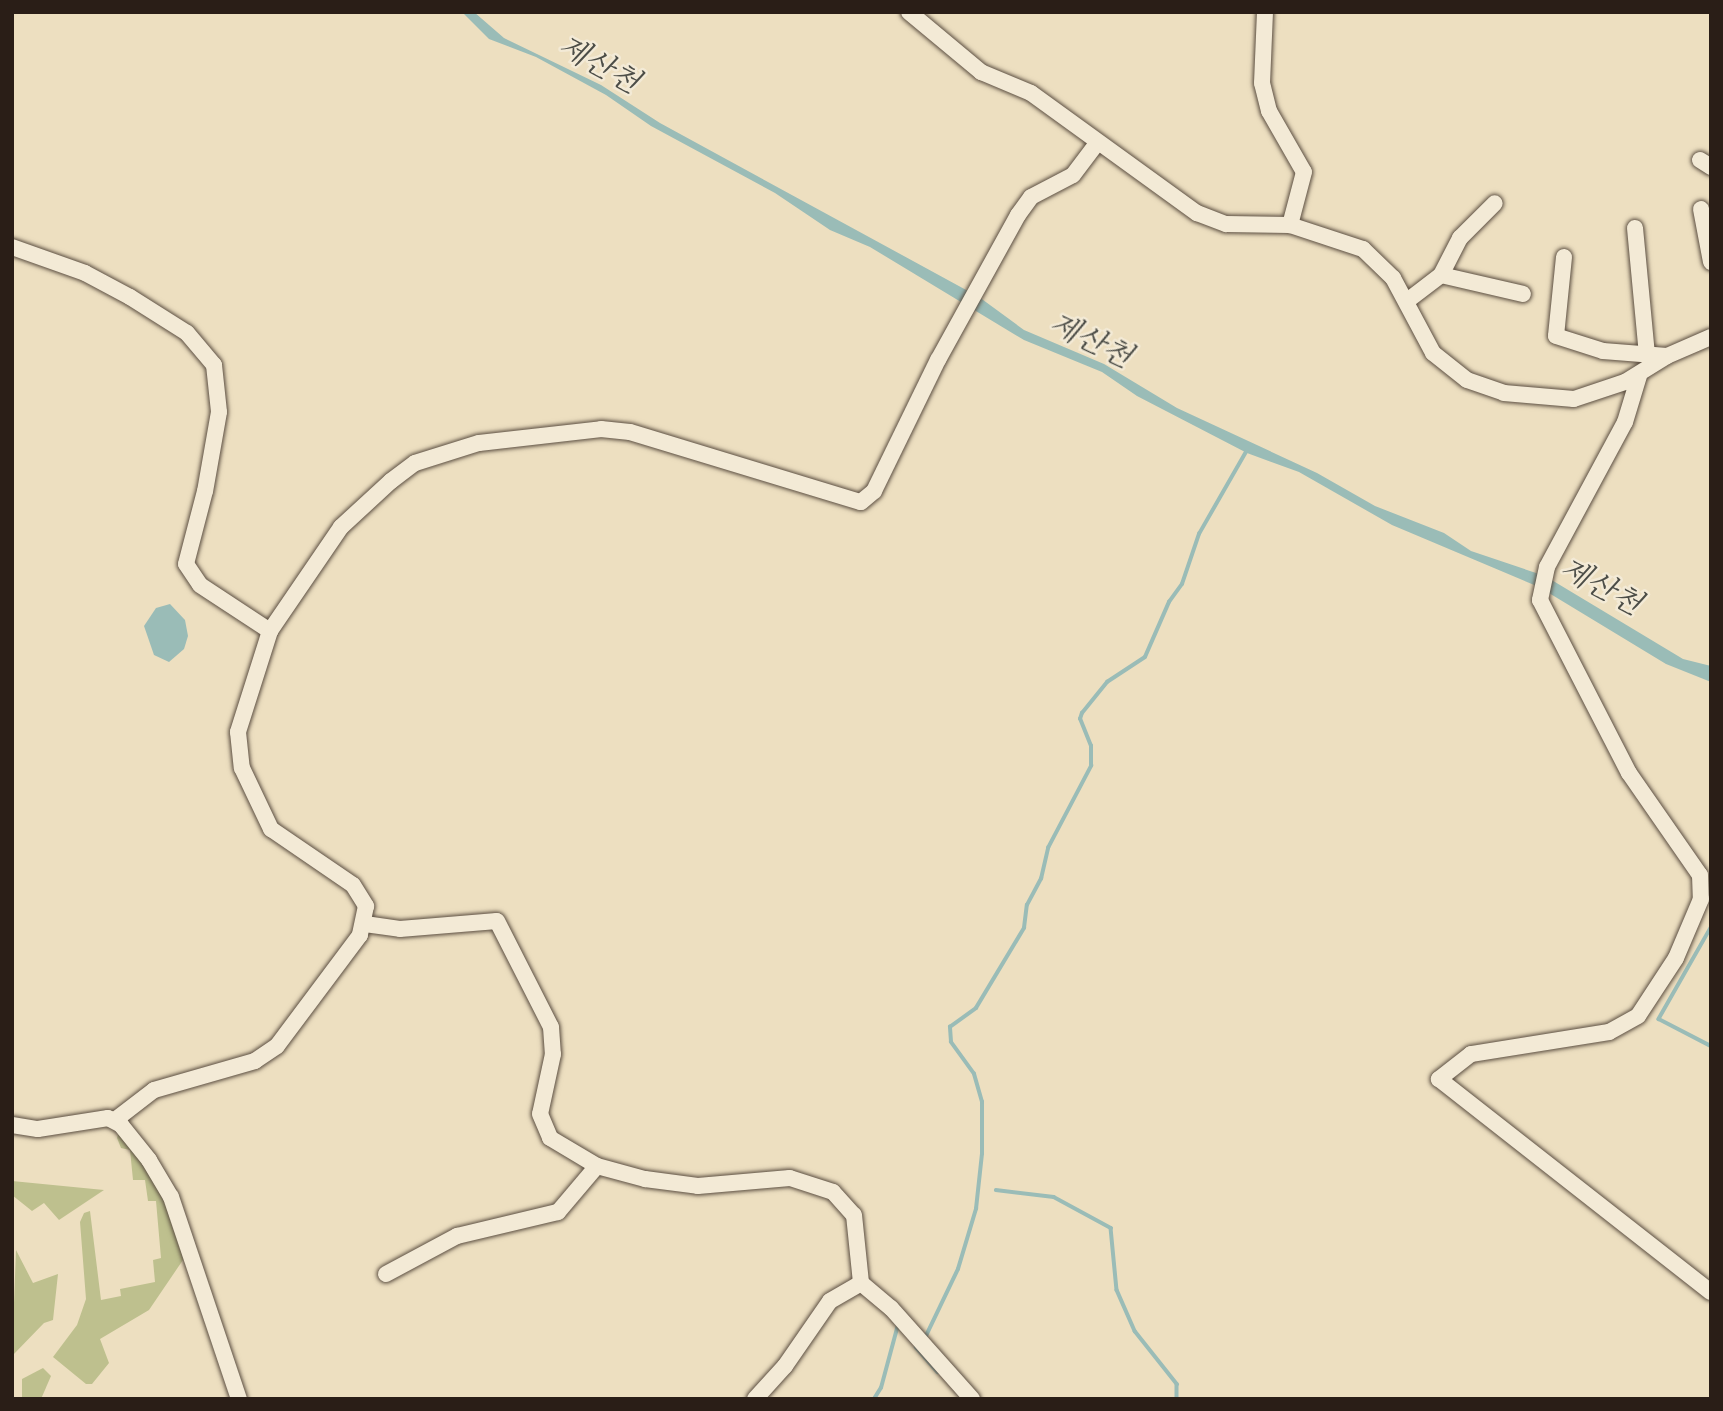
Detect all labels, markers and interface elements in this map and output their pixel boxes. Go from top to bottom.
water label: 제산천 [551,29,645,103]
water label: 제산천 [1043,307,1137,377]
water label: 제산천 [1553,552,1647,624]

